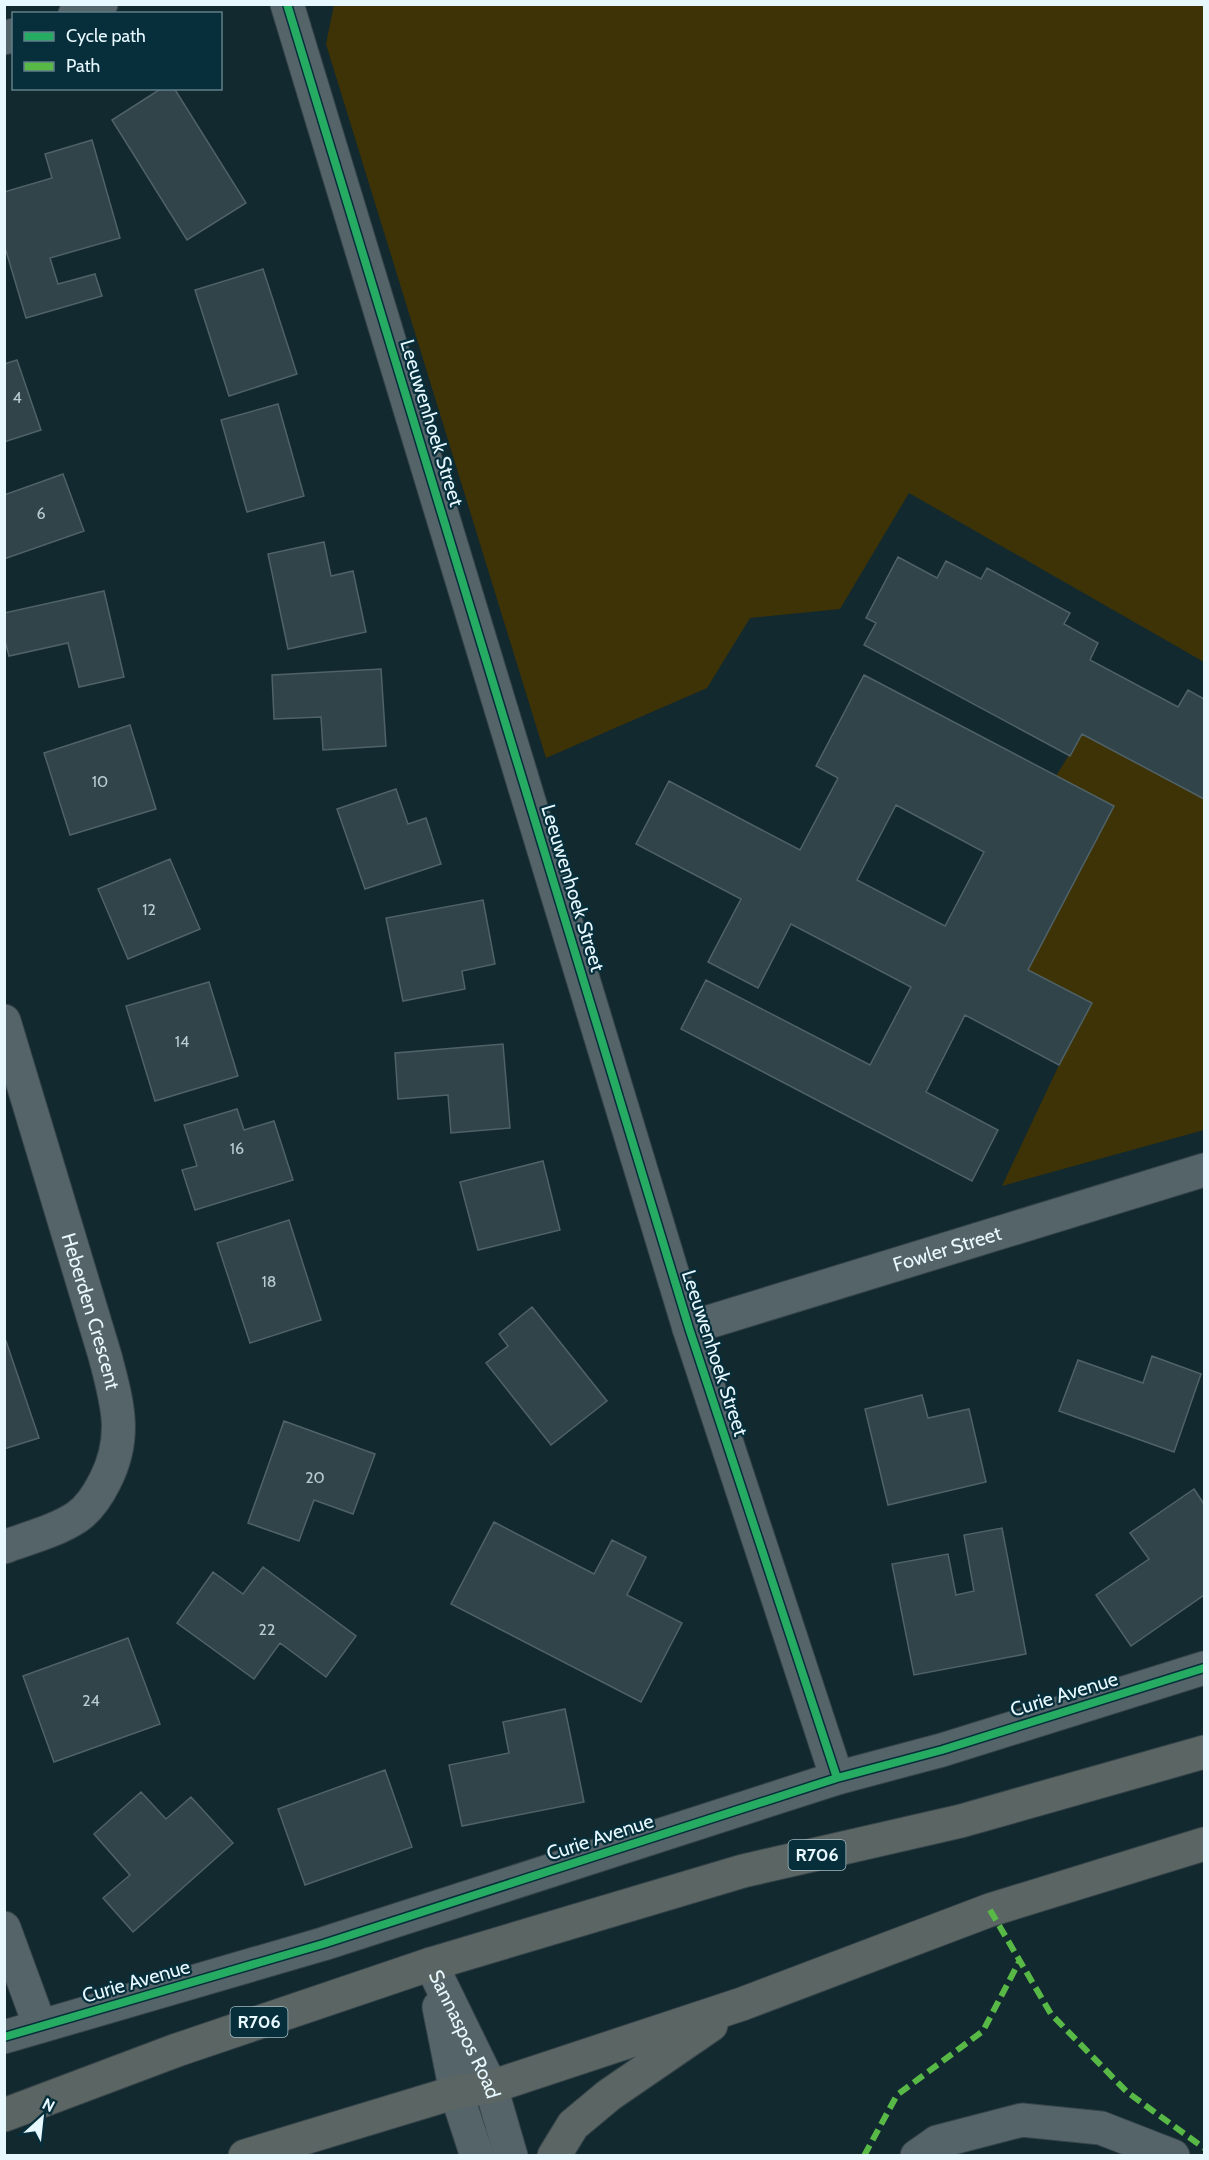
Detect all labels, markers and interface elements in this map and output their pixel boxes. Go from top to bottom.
legend [12,12,222,90]
text: Cycle path [66,25,146,47]
text: Path [66,55,100,77]
street label: Leeuwenhoek Street [395,337,469,510]
house number: 4 [12,388,22,407]
house number: 6 [36,504,46,523]
house number: 10 [92,772,108,791]
street label: Leeuwenhoek Street [536,802,610,975]
house number: 12 [142,900,156,919]
house number: 14 [175,1032,189,1051]
house number: 16 [230,1139,244,1158]
street label: Fowler Street [890,1221,1004,1277]
street label: Heberden Crescent [57,1230,125,1392]
street label: Leeuwenhoek Street [677,1267,753,1439]
house number: 18 [262,1272,276,1291]
house number: 20 [305,1468,325,1487]
house number: 22 [259,1620,275,1639]
street label: Curie Avenue [1007,1666,1121,1722]
house number: 24 [82,1691,100,1710]
street label: Curie Avenue [543,1808,657,1866]
road number: R706 [788,1840,846,1870]
street label: Curie Avenue [79,1954,193,2008]
street label: Sannaspos Road [424,1966,506,2101]
road number: R706 [230,2007,288,2037]
north arrow [12,2088,72,2148]
text: N [39,2094,58,2116]

